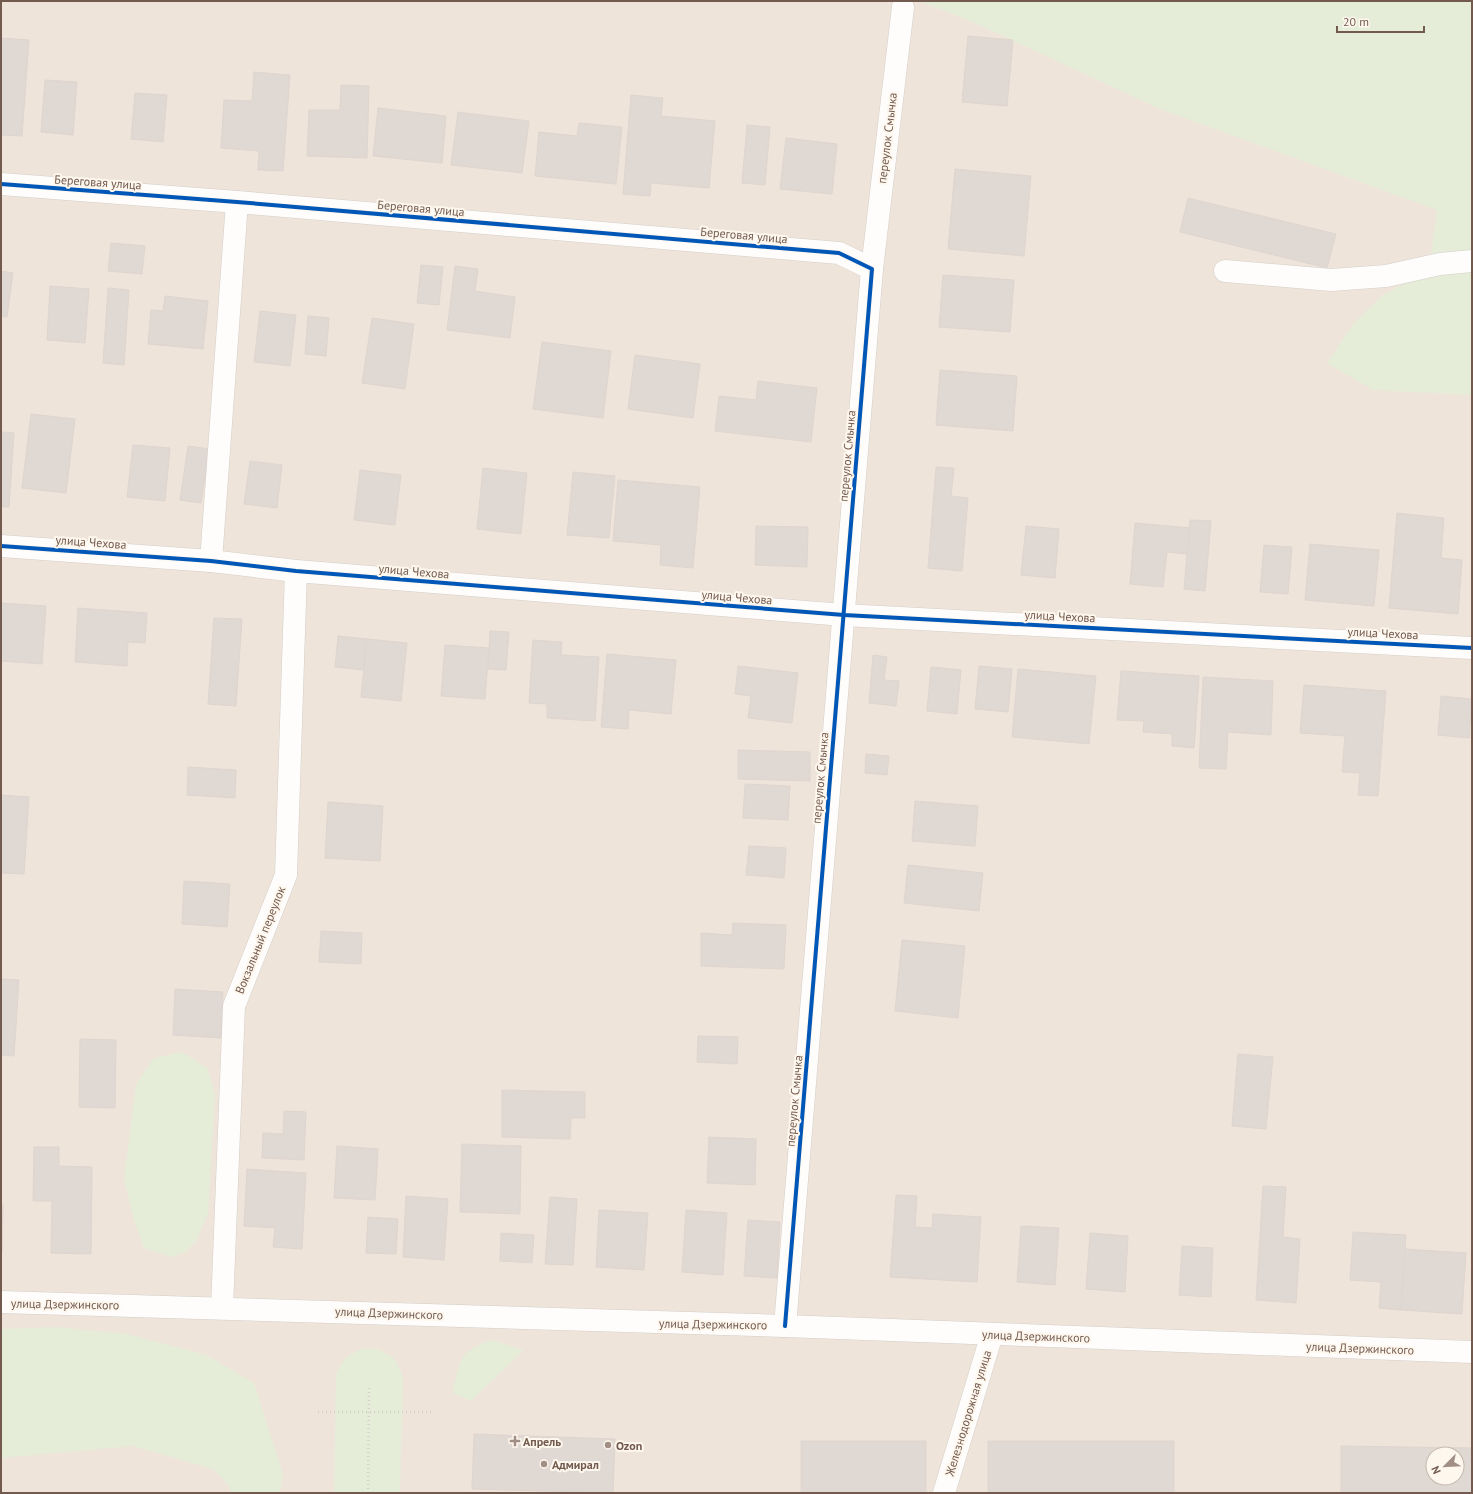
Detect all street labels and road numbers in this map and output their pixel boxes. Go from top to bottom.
street label: переулок Смычка [874,91,900,184]
street label: Береговая улица [54,171,142,193]
street label: Береговая улица [377,197,465,219]
street label: Береговая улица [700,224,788,246]
street label: переулок Смычка [836,410,858,502]
street label: улица Чехова [55,532,127,552]
street label: улица Чехова [378,560,450,582]
street label: улица Чехова [701,586,773,608]
street label: улица Чехова [1024,607,1096,625]
street label: улица Чехова [1347,624,1419,642]
street label: переулок Смычка [809,732,831,824]
street label: Вокзальный переулок [232,884,289,996]
street label: переулок Смычка [783,1055,805,1147]
street label: улица Дзержинского [11,1296,119,1312]
street label: улица Дзержинского [335,1304,443,1322]
street label: улица Дзержинского [659,1316,767,1332]
street label: улица Дзержинского [982,1327,1090,1345]
street label: улица Дзержинского [1306,1339,1414,1357]
street label: Железнодорожная улица [941,1348,994,1479]

